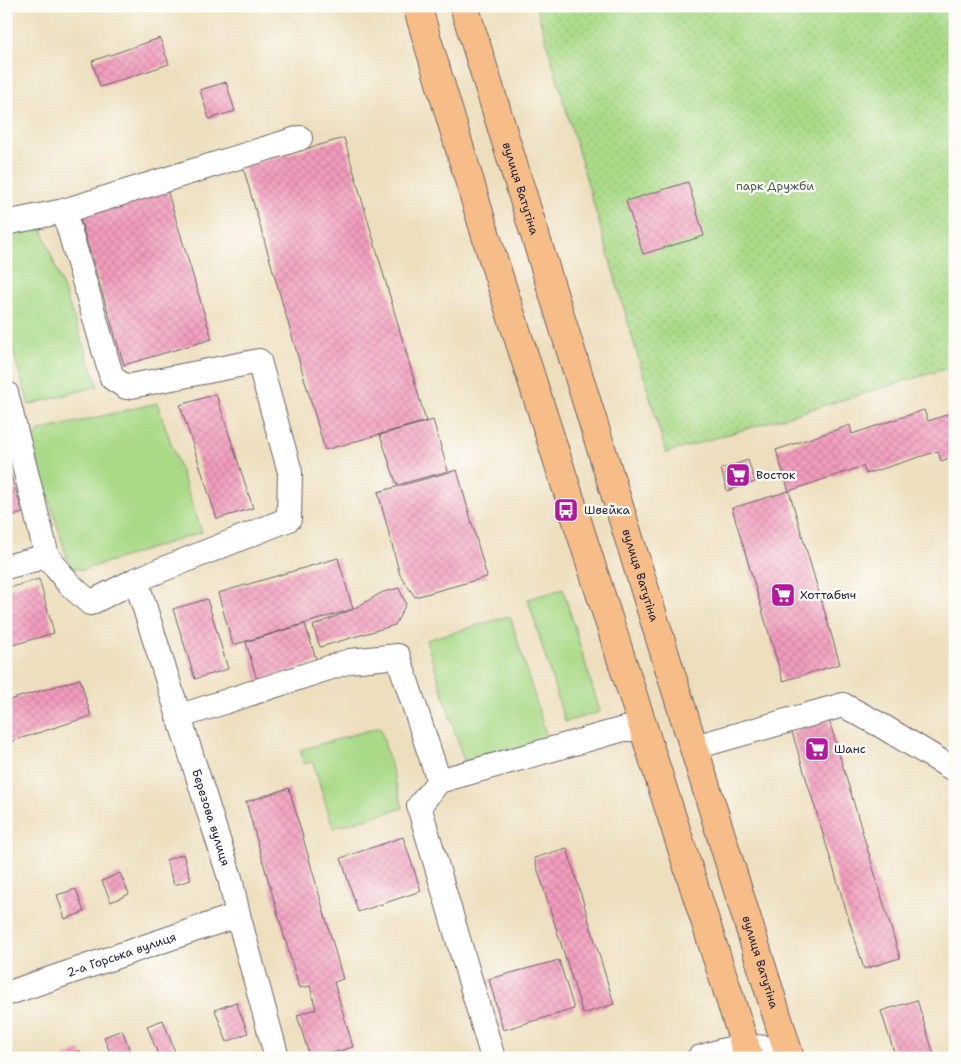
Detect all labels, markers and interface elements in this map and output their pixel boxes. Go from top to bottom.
street label: вулиця Ватутіна [499,140,543,237]
park label: парк Дружби [736,178,814,194]
supermarket icon: Восток [725,462,751,488]
place label: Восток [756,467,796,483]
bus stop icon: Швейка [553,497,579,523]
place label: Швейка [584,502,631,518]
street label: вулиця Ватутіна [619,527,662,624]
supermarket icon: Хоттабыч [770,582,796,608]
place label: Хоттабыч [800,587,856,603]
supermarket icon: Шанс [804,736,830,762]
place label: Шанс [834,741,866,757]
street label: Березова вулиця [188,767,234,868]
street label: вулиця Ватутіна [738,914,782,1011]
street label: 2-а Горська вулиця [65,929,178,981]

